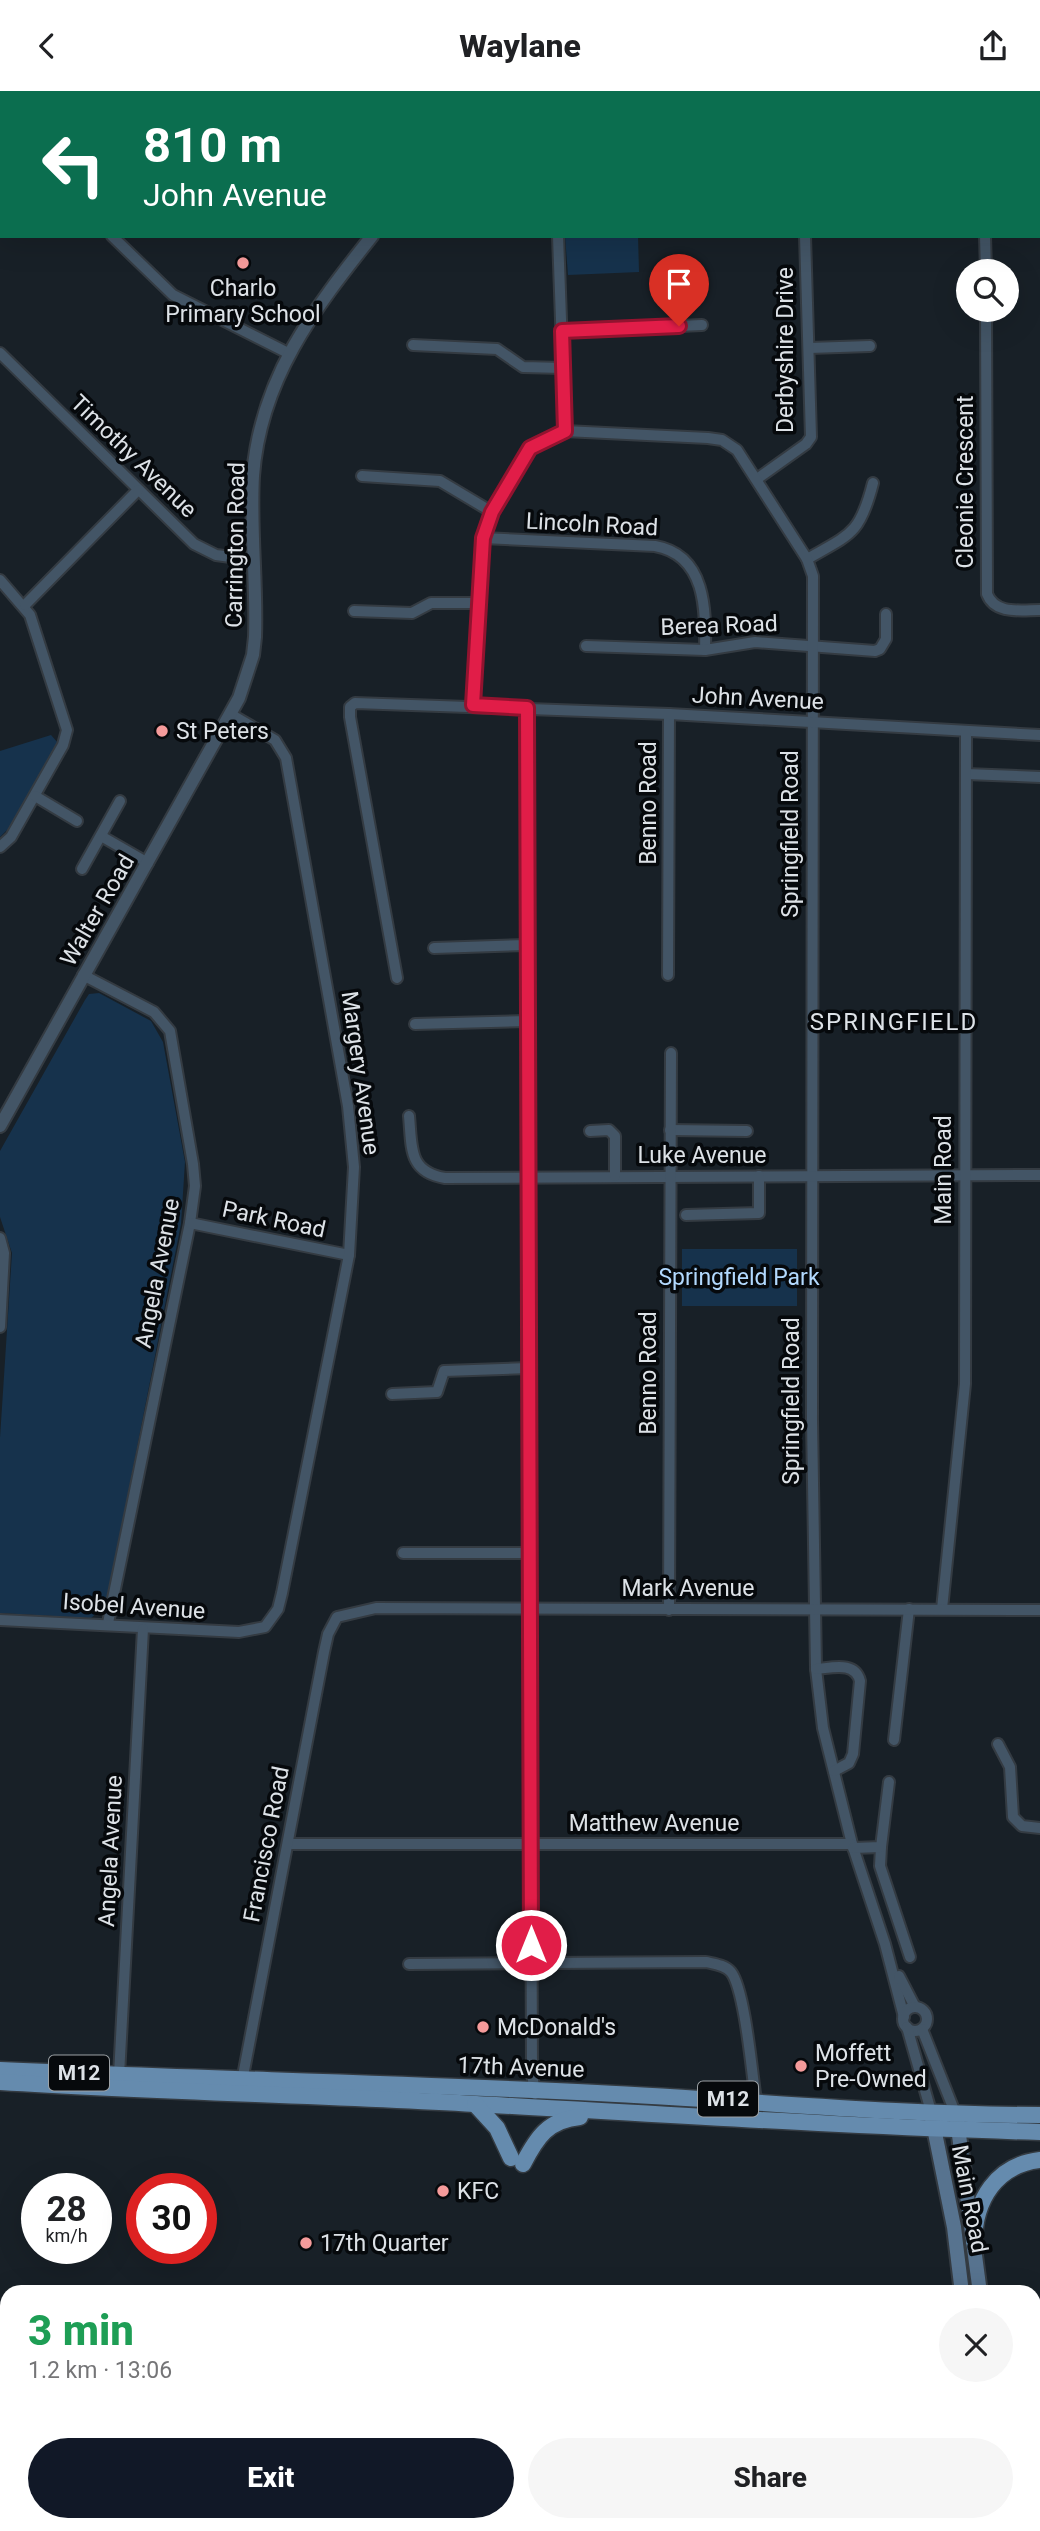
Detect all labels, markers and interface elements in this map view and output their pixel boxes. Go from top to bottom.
icon: back [28,27,66,65]
text: Waylane [459,27,581,65]
icon: share [974,27,1012,65]
text: 810 m [143,117,282,174]
icon: left [28,119,119,210]
text: John Avenue [143,176,327,214]
pin [649,254,709,326]
marker: Charlo Primary School [235,255,251,271]
map controls [956,259,1019,322]
button: search [956,259,1019,322]
icon: arrive [660,265,698,303]
street label: Derbyshire Drive [772,267,799,433]
place label: Charlo Primary School [165,275,321,328]
street label: Timothy Avenue [65,389,202,523]
street label: Cleonie Crescent [952,395,979,569]
street label: Carrington Road [221,462,250,628]
street label: Lincoln Road [525,508,659,541]
street label: Berea Road [660,610,778,641]
street label: John Avenue [691,682,825,715]
place label: St Peters [176,718,269,745]
marker: St Peters [154,723,170,739]
street label: Benno Road [635,741,662,865]
street label: Springfield Road [777,750,804,918]
street label: Walter Road [55,850,140,971]
street label: Margery Avenue [336,989,385,1157]
district label: SPRINGFIELD [810,1008,978,1036]
street label: Main Road [930,1115,957,1225]
street label: Luke Avenue [637,1142,767,1169]
street label: Park Road [220,1195,328,1244]
street label: Angela Avenue [130,1196,185,1350]
park label: Springfield Park [658,1264,820,1291]
street label: Benno Road [635,1311,662,1435]
street label: Springfield Road [778,1317,805,1485]
street label: Mark Avenue [622,1575,754,1602]
street label: Isobel Avenue [62,1588,206,1625]
street label: Francisco Road [238,1764,295,1924]
street label: Angela Avenue [93,1775,128,1928]
street label: Matthew Avenue [569,1810,739,1837]
position arrow [494,1908,568,1982]
place label: McDonald's [497,2014,616,2041]
marker: McDonald's [475,2019,491,2035]
place label: Moffett Pre-Owned [815,2040,927,2093]
street label: 17th Avenue [457,2052,585,2083]
road number: M12 [49,2056,109,2091]
marker: Moffett Pre-Owned [793,2058,809,2074]
road number: M12 [698,2081,758,2116]
street label: Main Road [946,2143,993,2255]
speed limit sign: 30 [126,2173,217,2264]
place label: KFC [457,2178,499,2205]
marker: KFC [435,2183,451,2199]
text: 28 [46,2189,87,2230]
text: km/h [45,2225,88,2246]
place label: 17th Quarter [320,2230,449,2257]
marker: 17th Quarter [298,2235,314,2251]
text: 3 min [28,2306,134,2355]
button: close [939,2308,1013,2382]
text: 1.2 km · 13:06 [28,2357,172,2384]
button: Exit [28,2438,514,2518]
button: Share [528,2438,1013,2518]

